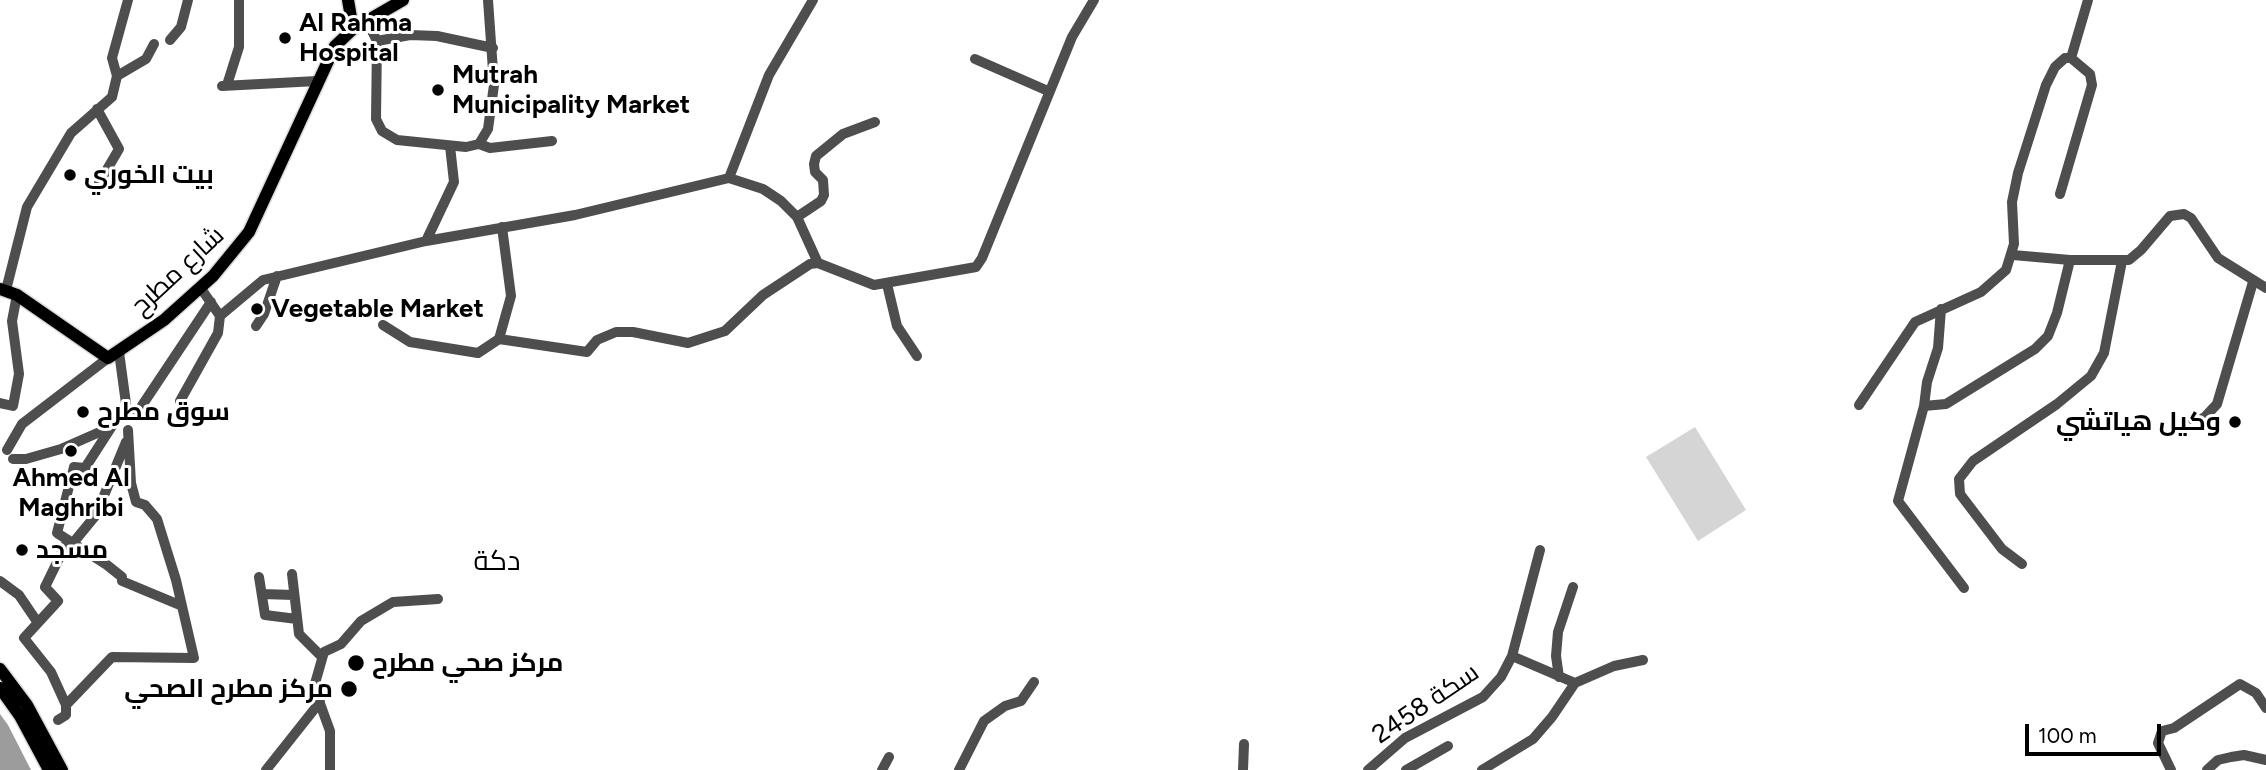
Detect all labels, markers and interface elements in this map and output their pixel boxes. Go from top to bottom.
place label: Al Rahma Hospital [299,7,412,68]
marker: Al Rahma Hospital [277,30,293,46]
place label: Mutrah Municipality Market [452,59,690,120]
marker: Mutrah Municipality Market [430,82,446,98]
place label: بيت الخوري [84,159,214,191]
marker: بيت الخوري [62,167,78,183]
street label: شارع مطرح [125,220,231,322]
place label: Vegetable Market [271,293,484,325]
marker: Vegetable Market [249,301,265,317]
place label: سوق مطرح [97,396,230,428]
marker: سوق مطرح [75,404,91,420]
place label: وكيل هياتشي [2056,406,2221,438]
marker: وكيل هياتشي [2227,414,2243,430]
marker: Ahmed Al Maghribi [63,443,79,459]
place label: Ahmed Al Maghribi [12,462,130,524]
place label: مسجد [36,534,108,566]
marker: مسجد [14,542,30,558]
district label: دكة [473,545,521,579]
place label: مركز صحي مطرح [372,647,563,679]
marker: مركز صحي مطرح [346,653,366,673]
street label: سكة 2458 [1367,657,1485,751]
place label: مركز مطرح الصحي [124,673,333,705]
marker: مركز مطرح الصحي [339,679,359,699]
scale bar [2028,710,2164,754]
text: 100 m [2038,723,2097,748]

